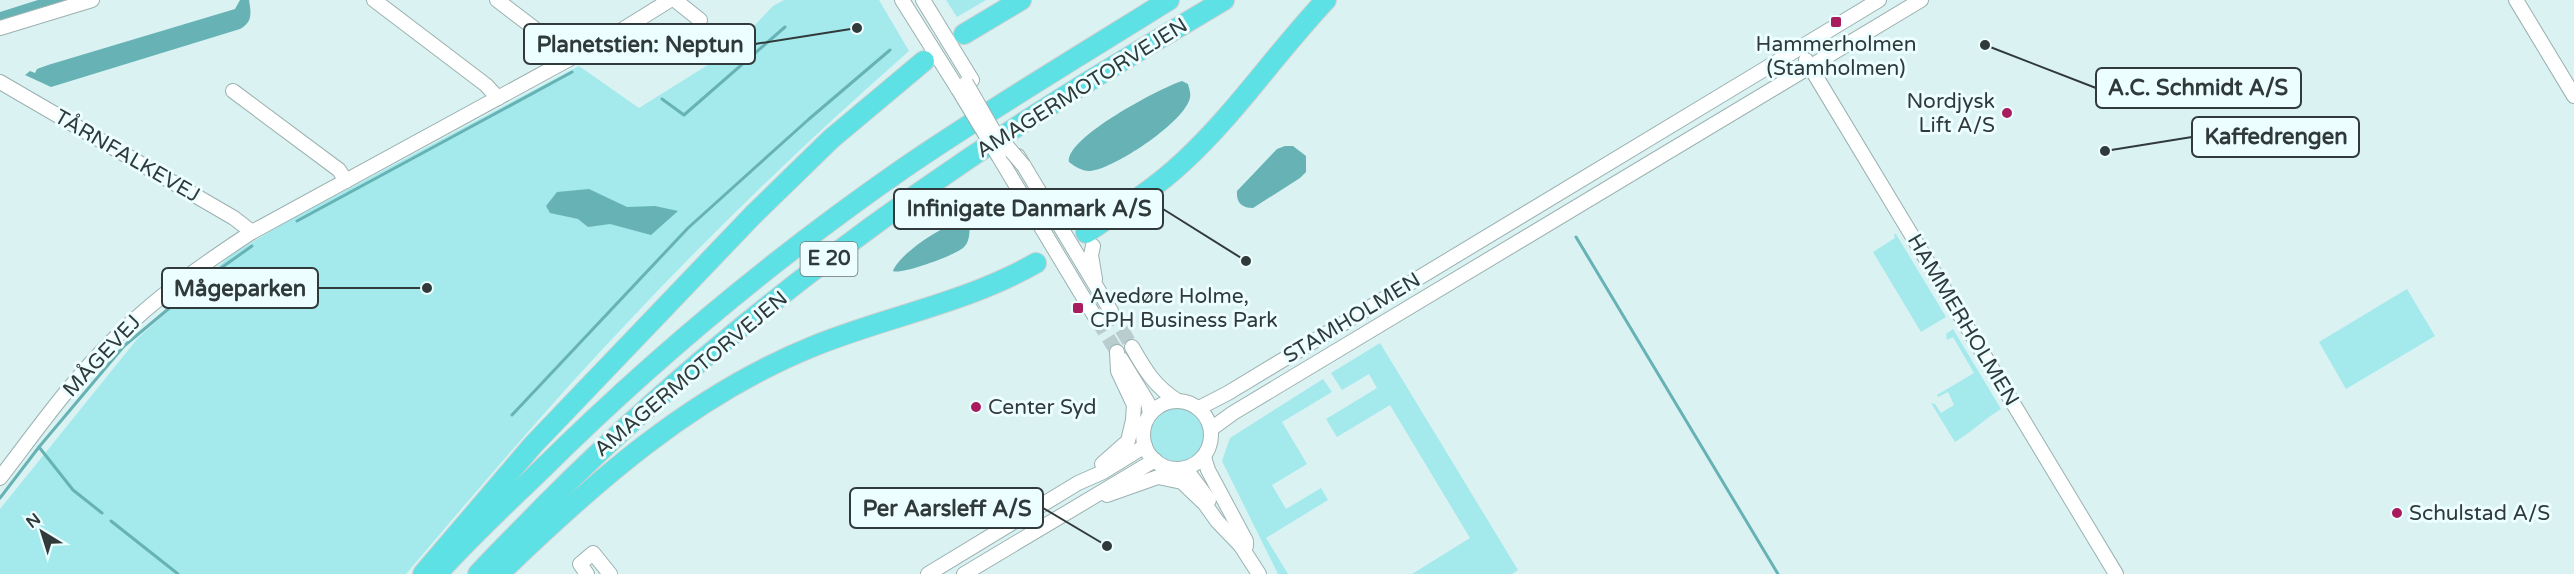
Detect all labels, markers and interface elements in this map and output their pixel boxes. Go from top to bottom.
street label: AMAGERMOTORVEJEN [972,13,1192,163]
marker: Hammerholmen (Stamholmen) [1829,15,1843,29]
callout: Planetstien: Neptun [524,24,755,64]
text: Planetstien: Neptun [536,32,744,58]
place label: Hammerholmen (Stamholmen) [1756,32,1916,81]
callout: A.C. Schmidt A/S [2096,68,2301,108]
text: A.C. Schmidt A/S [2108,75,2289,101]
place label: Nordjysk Lift A/S [1907,89,1995,138]
street label: TÅRNFALKEVEJ [50,104,204,208]
marker: Nordjysk Lift A/S [2000,106,2014,120]
callout: Kaffedrengen [2192,117,2359,157]
text: Kaffedrengen [2204,124,2348,150]
callout: Infinigate Danmark A/S [894,189,1163,229]
text: Infinigate Danmark A/S [907,196,1152,222]
street label: HAMMERHOLMEN [1902,230,2024,410]
road number: E 20 [800,242,858,276]
street label: STAMHOLMEN [1279,267,1425,369]
callout: Mågeparken [162,268,318,308]
text: Mågeparken [174,276,306,302]
place label: Avedøre Holme, CPH Business Park [1090,284,1278,333]
street label: AMAGERMOTORVEJEN [589,286,793,462]
marker: Avedøre Holme, CPH Business Park [1071,301,1085,315]
street label: MÅGEVEJ [58,310,146,402]
place label: Center Syd [988,395,1097,420]
marker: Center Syd [969,400,983,414]
callout: Per Aarsleff A/S [850,488,1043,528]
text: Per Aarsleff A/S [862,496,1032,522]
place label: Schulstad A/S [2409,501,2550,526]
north arrow [12,502,72,562]
marker: Schulstad A/S [2390,506,2404,520]
text: N [22,509,45,533]

